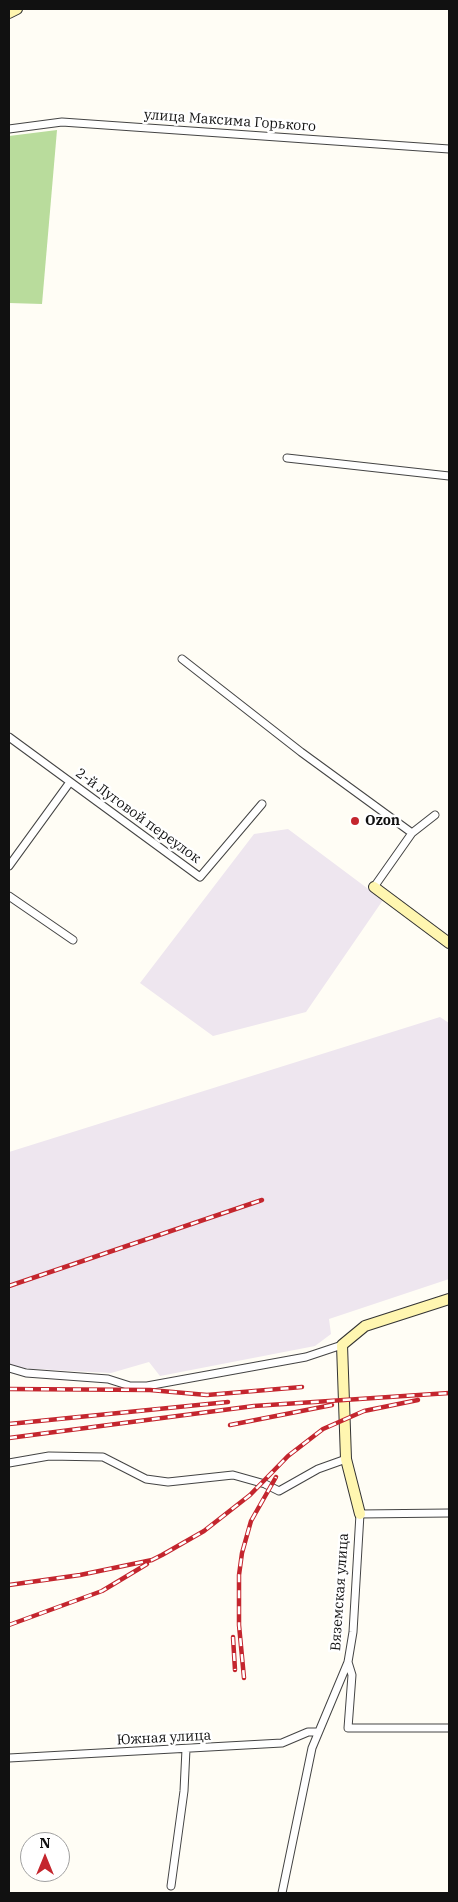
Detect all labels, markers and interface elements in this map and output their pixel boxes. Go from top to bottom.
street label: улица Максима Горького [143,107,317,135]
street label: 2-й Луговой переулок [72,765,204,867]
place label: Ozon [365,813,400,829]
marker: Ozon [349,815,361,827]
street label: Вяземская улица [327,1532,353,1652]
street label: Южная улица [116,1727,212,1749]
north arrow [20,1832,70,1882]
text: N [39,1834,51,1852]

